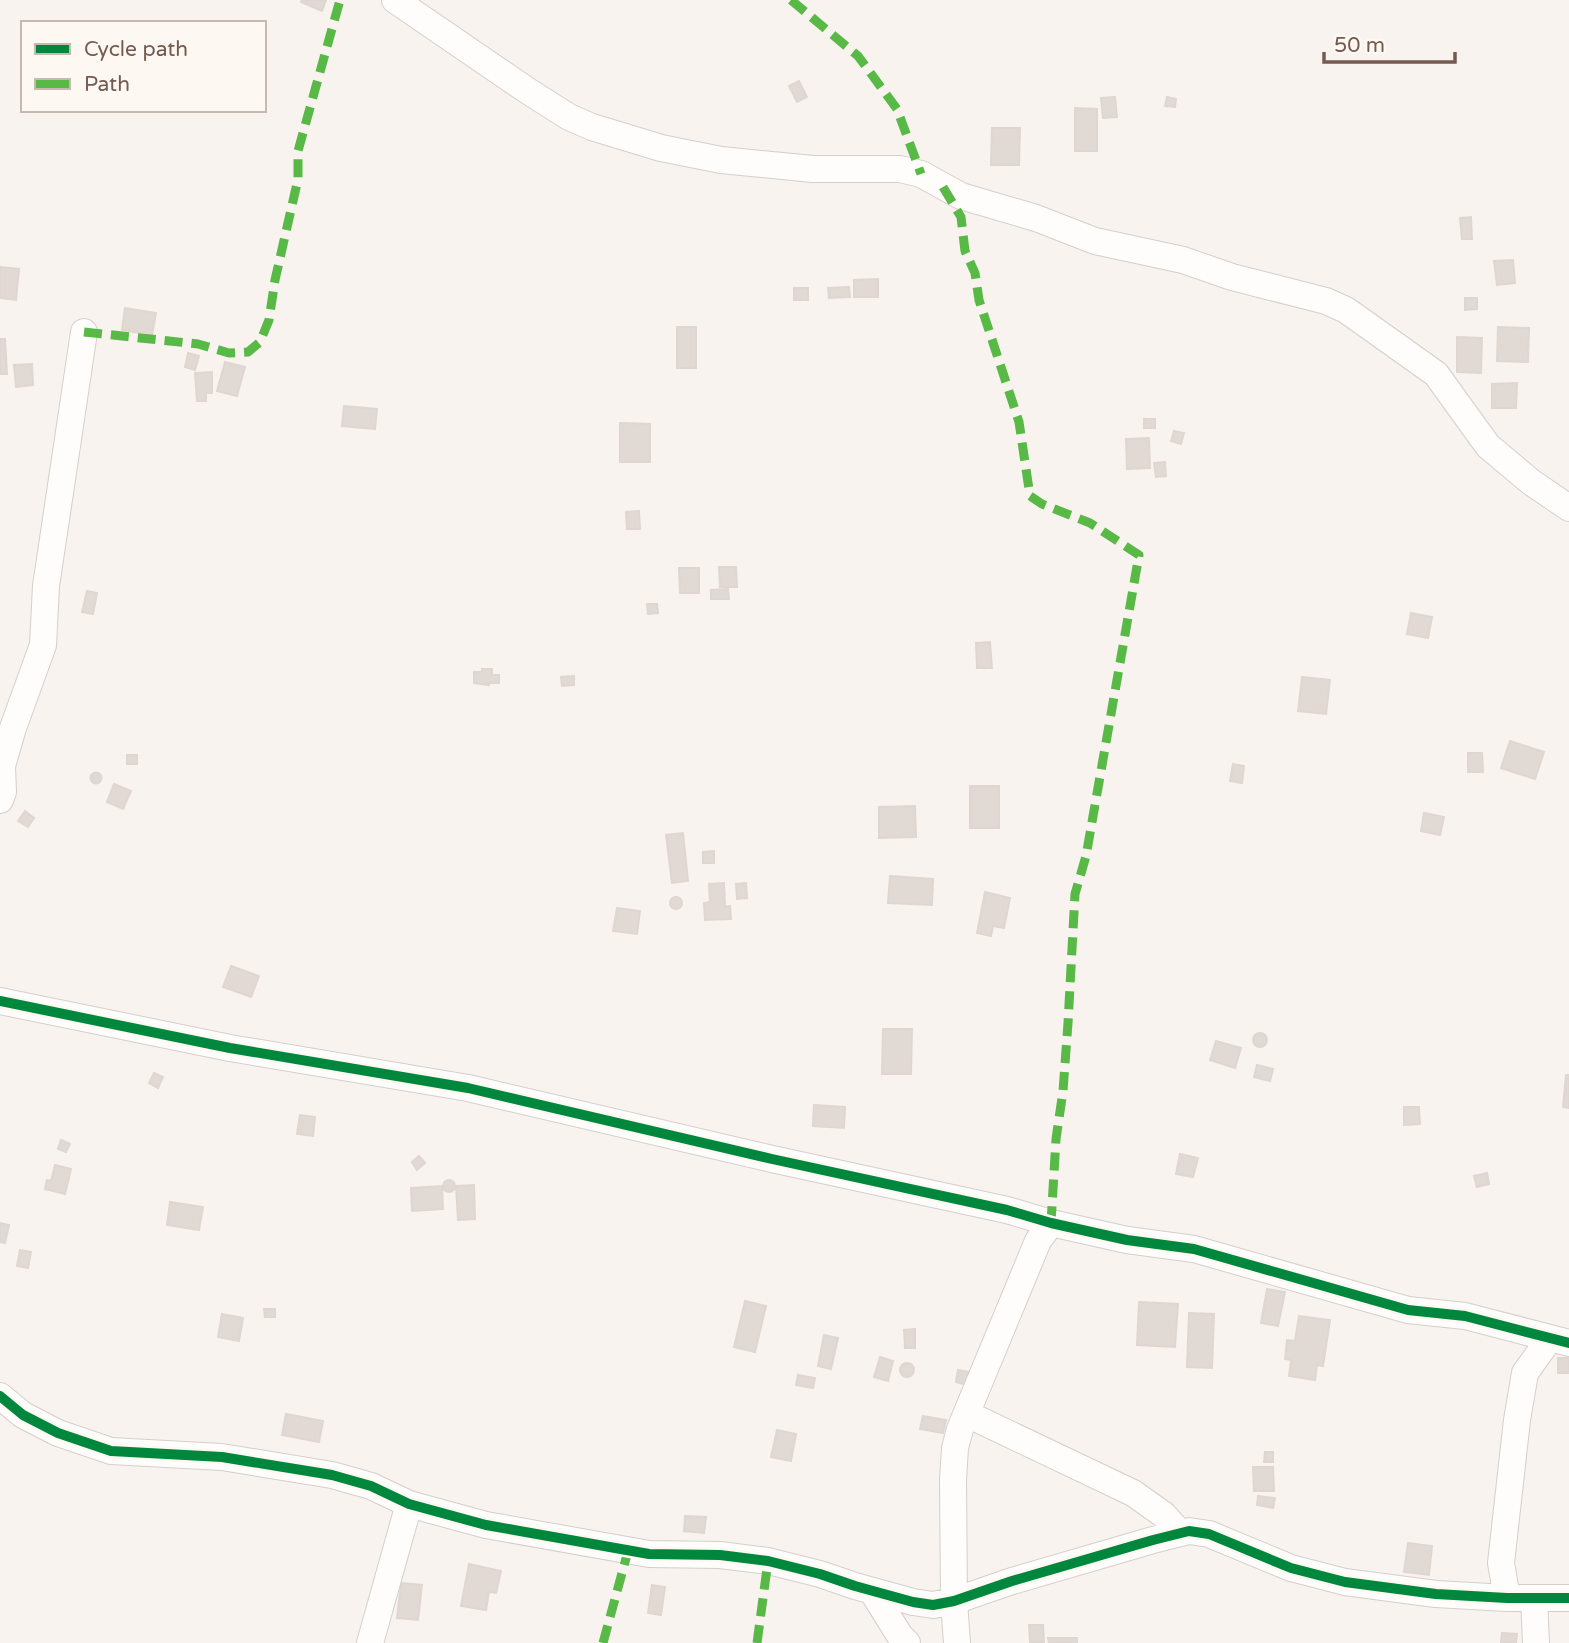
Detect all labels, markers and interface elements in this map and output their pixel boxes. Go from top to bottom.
legend [21,21,266,112]
scale bar [1324,21,1455,65]
text: 50 m [1334,33,1385,58]
text: Cycle path [84,37,188,62]
text: Path [84,72,130,97]

